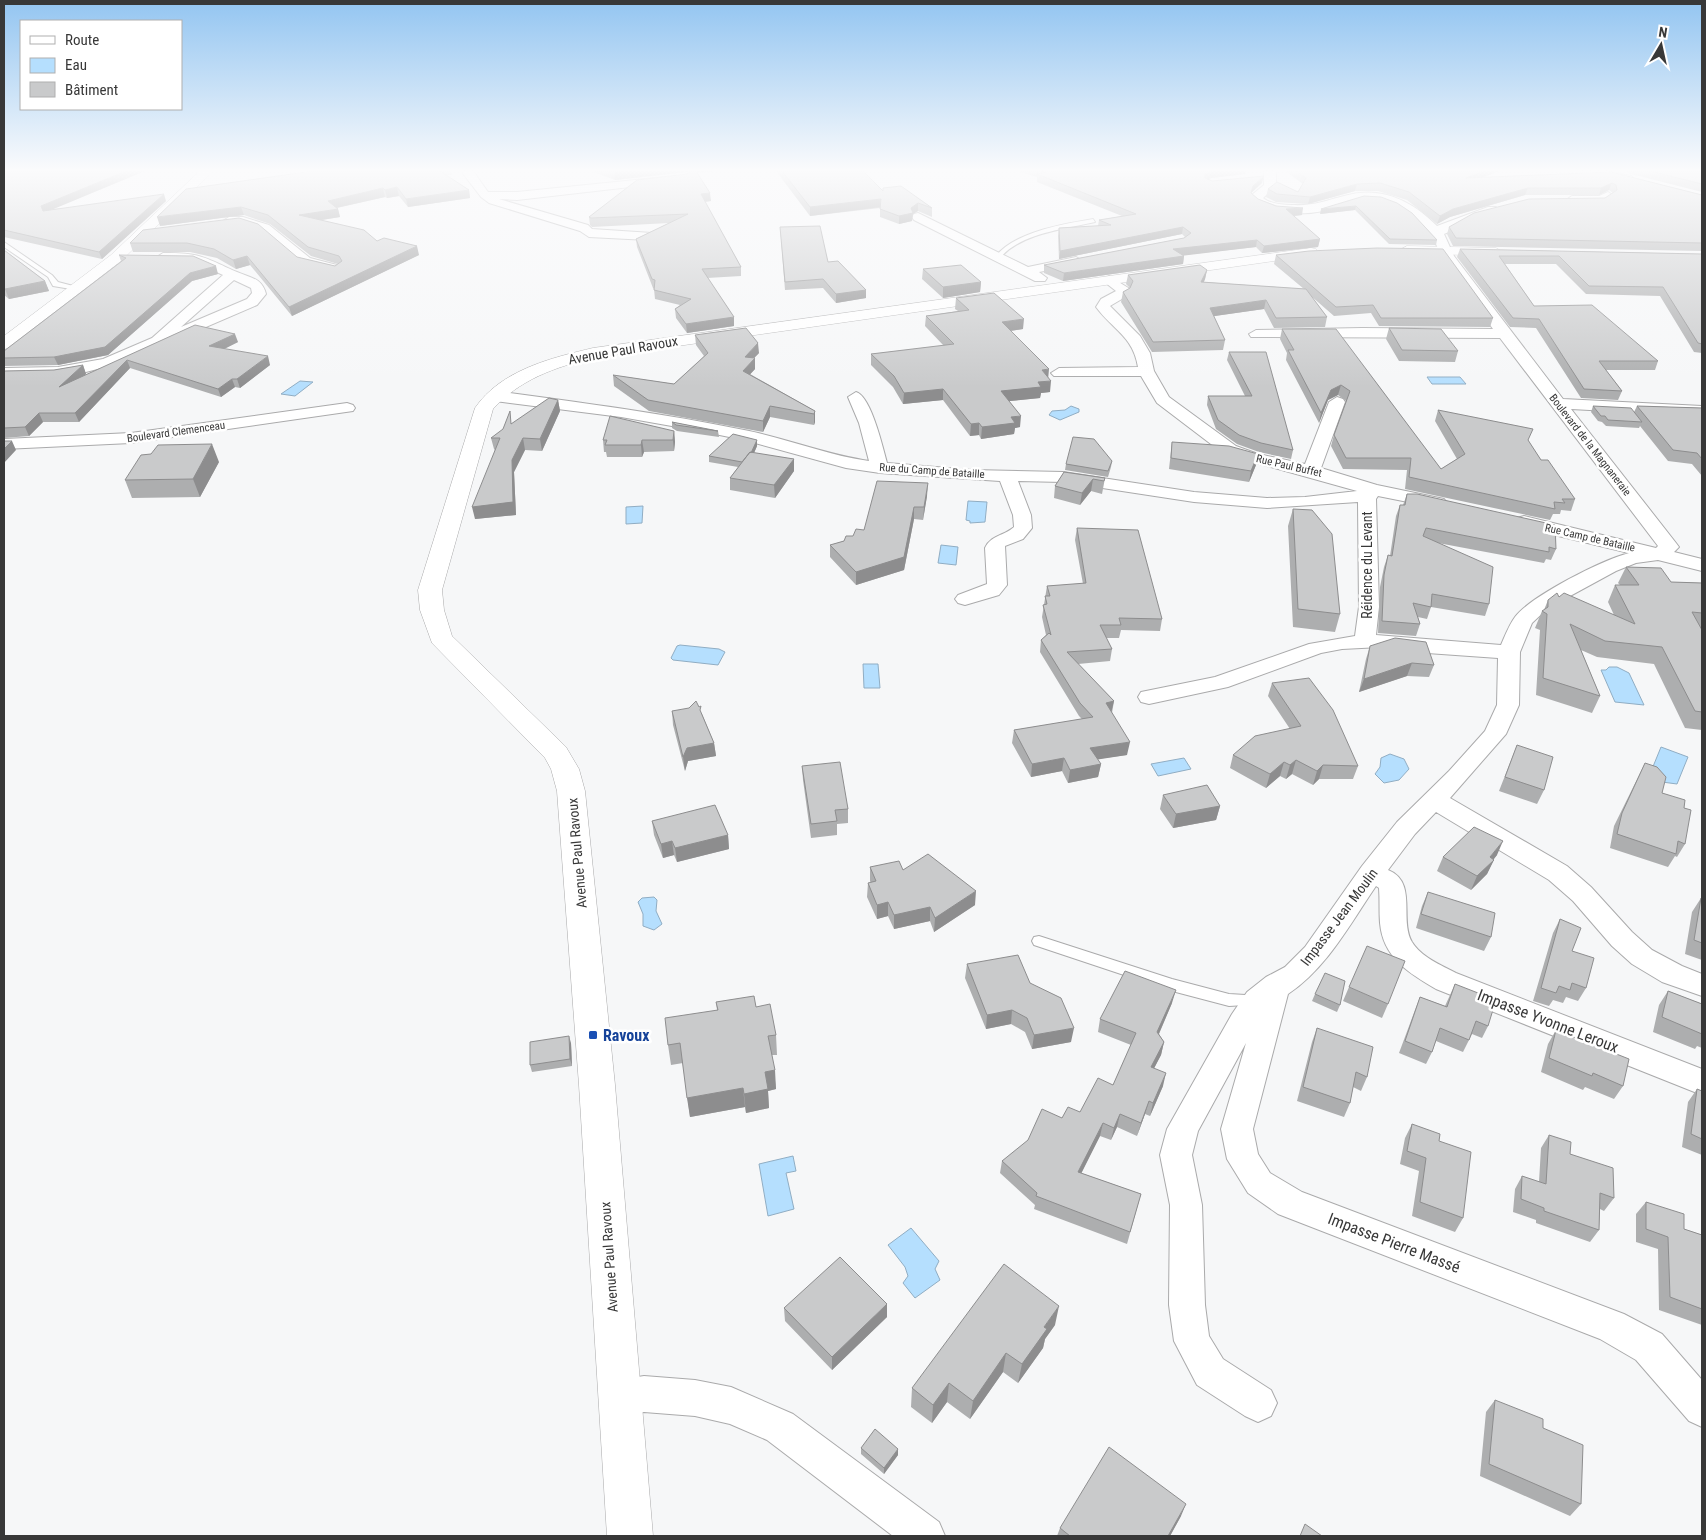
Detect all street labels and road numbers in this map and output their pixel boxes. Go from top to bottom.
street label: Avenue Paul Ravoux [567,332,679,368]
street label: Boulevard de la Magnaneraie [1546,392,1634,498]
street label: Boulevard Clemenceau [126,419,226,445]
street label: Rue Paul Buffet [1255,452,1323,480]
street label: Rue du Camp de Bataille [879,461,985,481]
street label: Réidence du Levant [1359,511,1375,619]
street label: Rue Camp de Bataille [1544,521,1636,555]
street label: Avenue Paul Ravoux [564,797,590,909]
street label: Impasse Jean Moulin [1297,865,1381,969]
street label: Impasse Yvonne Leroux [1475,985,1621,1057]
street label: Avenue Paul Ravoux [597,1201,621,1313]
street label: Impasse Pierre Massé [1325,1209,1463,1277]

